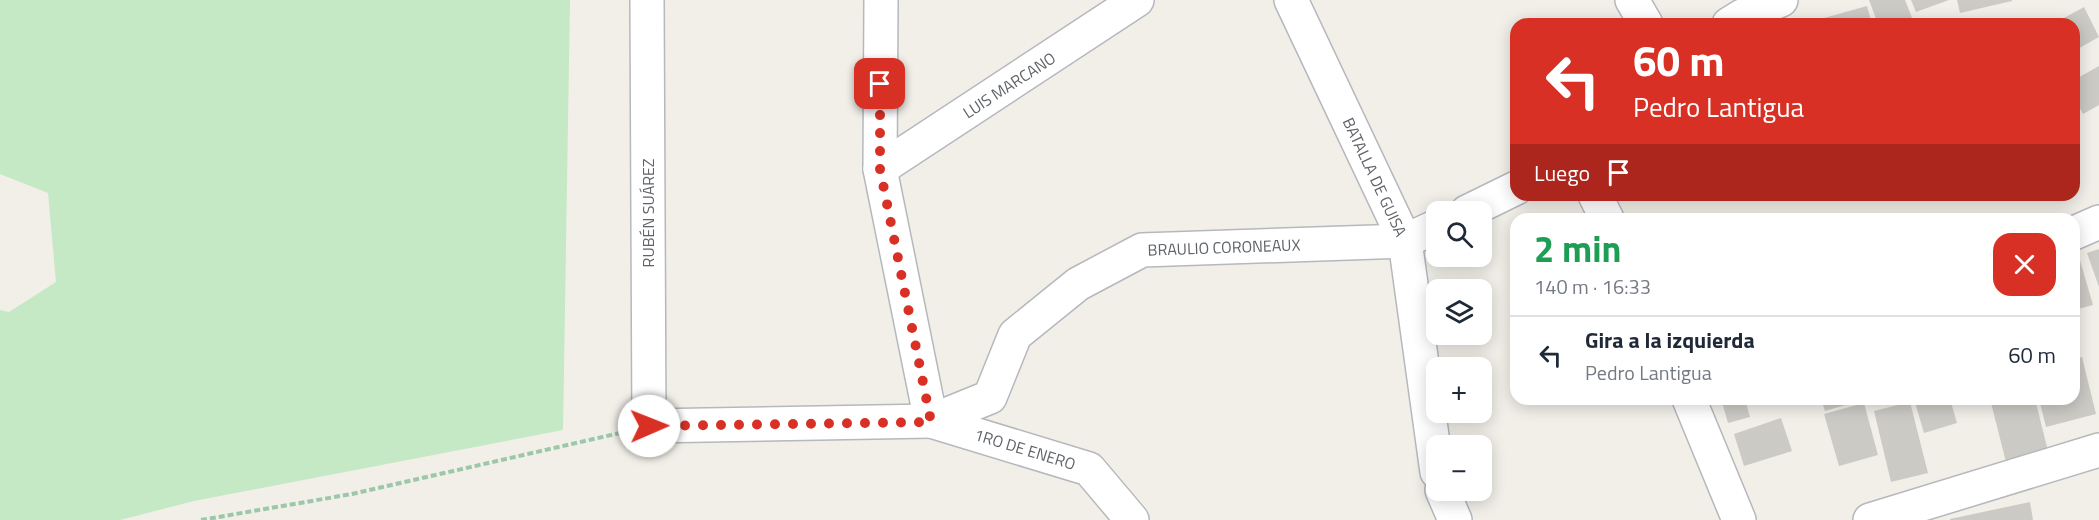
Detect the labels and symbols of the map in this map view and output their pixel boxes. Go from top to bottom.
street label: LUIS MARCANO [958,46,1060,124]
pin [854,58,905,109]
street label: BATALLA DE GUISA [1337,114,1413,241]
street label: RUBÉN SUÁREZ [636,159,660,267]
street label: BRAULIO CORONEAUX [1147,232,1301,262]
position arrow [617,394,681,458]
street label: 1RO DE ENERO [972,422,1078,476]

